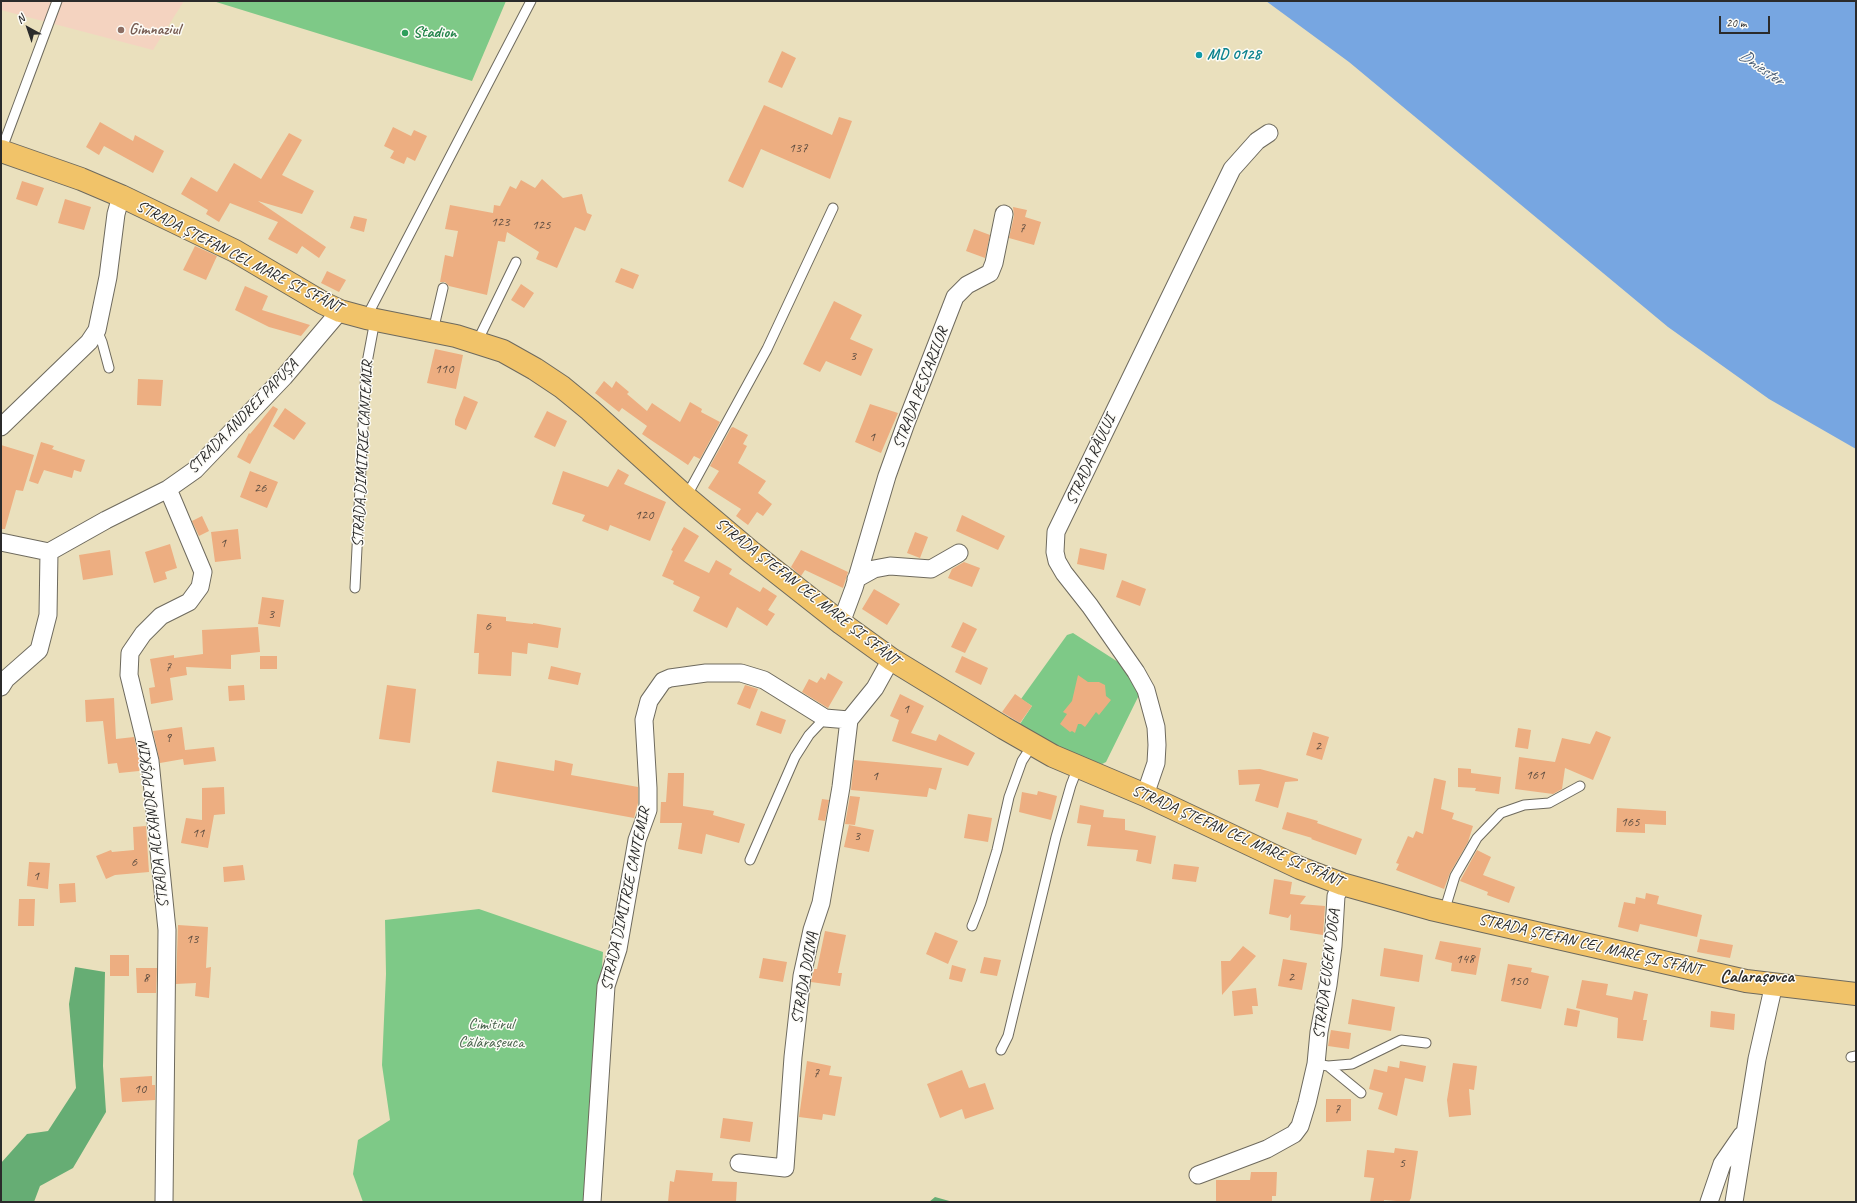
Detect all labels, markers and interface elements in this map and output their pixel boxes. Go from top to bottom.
north arrow [8,8,48,48]
scale bar [1721,8,1772,34]
text: N [13,11,27,26]
text: 20 m [1726,15,1746,31]
place label: Gimnaziul [129,20,180,40]
place label: Stadion [413,23,456,43]
marker: Gimnaziul [116,25,126,35]
marker: Stadion [400,28,410,38]
place label: MD 0128 [1207,45,1261,65]
water label: Dniester [1735,46,1787,90]
marker: MD 0128 [1194,50,1204,60]
house number: 137 [789,140,807,156]
street label: STRADA ȘTEFAN CEL MARE ȘI SFÂNT [133,197,345,317]
house number: 123 [491,214,509,230]
house number: 125 [532,217,550,233]
house number: 7 [1019,220,1025,236]
street label: STRADA PESCARILOR [889,324,953,452]
house number: 3 [850,348,856,364]
street label: STRADA ANDREI PAPUȘA [184,356,302,478]
street label: STRADA DIMITRIE CANTEMIR [349,360,377,548]
house number: 110 [435,361,453,377]
street label: STRADA RÂULUI [1062,412,1120,508]
house number: 1 [869,429,875,445]
house number: 26 [254,480,266,496]
house number: 120 [635,507,653,523]
street label: STRADA ȘTEFAN CEL MARE ȘI SFÂNT [711,514,903,670]
house number: 1 [220,535,226,551]
house number: 3 [268,606,274,622]
house number: 6 [485,618,491,634]
house number: 7 [165,659,171,675]
house number: 1 [903,701,909,717]
house number: 9 [165,730,171,746]
house number: 2 [1315,738,1321,754]
street label: STRADA ALEXANDR PUȘKIN [134,741,174,909]
house number: 161 [1526,767,1544,783]
house number: 1 [872,768,878,784]
street label: STRADA ȘTEFAN CEL MARE ȘI SFÂNT [1129,781,1345,891]
street label: STRADA DIMITRIE CANTEMIR [597,806,655,992]
house number: 165 [1621,814,1639,830]
house number: 11 [192,825,204,841]
house number: 3 [854,828,860,844]
house number: 6 [131,854,137,870]
house number: 1 [33,868,39,884]
street label: STRADA EUGEN DOGA [1310,908,1344,1040]
street label: STRADA ȘTEFAN CEL MARE ȘI SFÂNT [1477,910,1703,980]
house number: 13 [186,931,198,947]
street label: STRADA DOINA [787,931,823,1025]
house number: 148 [1456,951,1474,967]
district label: Calarașovca [1720,966,1794,988]
house number: 2 [1288,969,1294,985]
house number: 8 [143,970,149,986]
house number: 150 [1509,973,1527,989]
park label: Cimitirul Călărașeuca [458,1015,524,1053]
house number: 7 [813,1065,819,1081]
house number: 10 [134,1081,146,1097]
house number: 7 [1334,1101,1340,1117]
house number: 5 [1399,1155,1405,1171]

